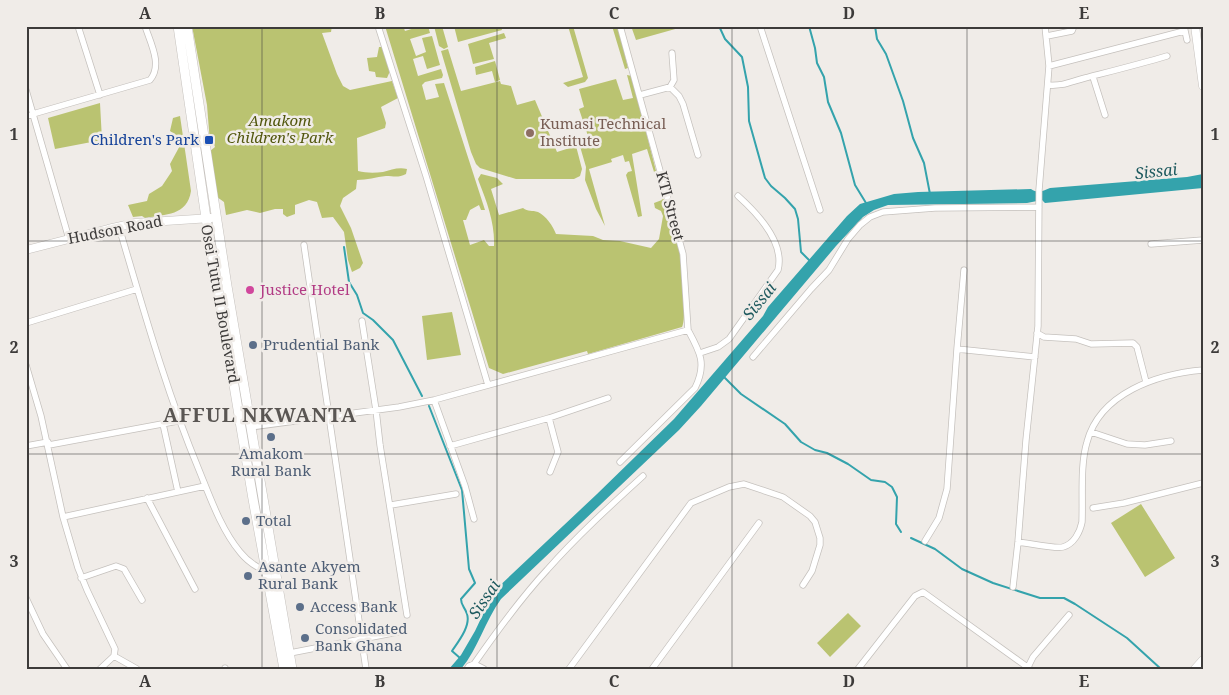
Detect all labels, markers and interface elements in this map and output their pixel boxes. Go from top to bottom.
text: A [139,2,152,24]
text: B [375,2,386,24]
text: C [609,2,620,24]
text: D [843,2,855,24]
text: E [1079,2,1089,24]
park label: Amakom Children's Park [227,110,334,147]
place label: Kumasi Technical Institute [540,113,666,150]
text: 1 [9,123,19,145]
text: 1 [1210,123,1220,145]
marker: Kumasi Technical Institute [524,127,536,139]
place label: Children's Park [90,129,199,149]
marker: Children's Park [203,134,215,146]
water label: Sissai [1134,158,1178,184]
street label: KTI Street [652,169,690,243]
street label: Hudson Road [66,210,164,248]
street label: Osei Tutu II Boulevard [197,223,245,385]
water label: Sissai [737,277,781,324]
place label: Justice Hotel [259,279,350,299]
marker: Justice Hotel [244,284,256,296]
place label: Prudential Bank [263,334,380,354]
text: 2 [9,336,19,358]
text: 2 [1210,336,1220,358]
marker: Prudential Bank [247,339,259,351]
district label: AFFUL NKWANTA [163,401,357,428]
marker: Amakom Rural Bank [265,431,277,443]
place label: Amakom Rural Bank [231,443,311,480]
place label: Total [256,510,292,530]
marker: Total [240,515,252,527]
text: 3 [9,550,19,572]
text: 3 [1210,550,1220,572]
place label: Asante Akyem Rural Bank [258,556,361,593]
marker: Asante Akyem Rural Bank [242,570,254,582]
water label: Sissai [463,575,505,623]
place label: Access Bank [310,596,397,616]
marker: Access Bank [294,601,306,613]
place label: Consolidated Bank Ghana [315,618,408,655]
marker: Consolidated Bank Ghana [299,632,311,644]
text: A [139,670,152,692]
text: B [375,670,386,692]
text: C [609,670,620,692]
text: D [843,670,855,692]
text: E [1079,670,1089,692]

